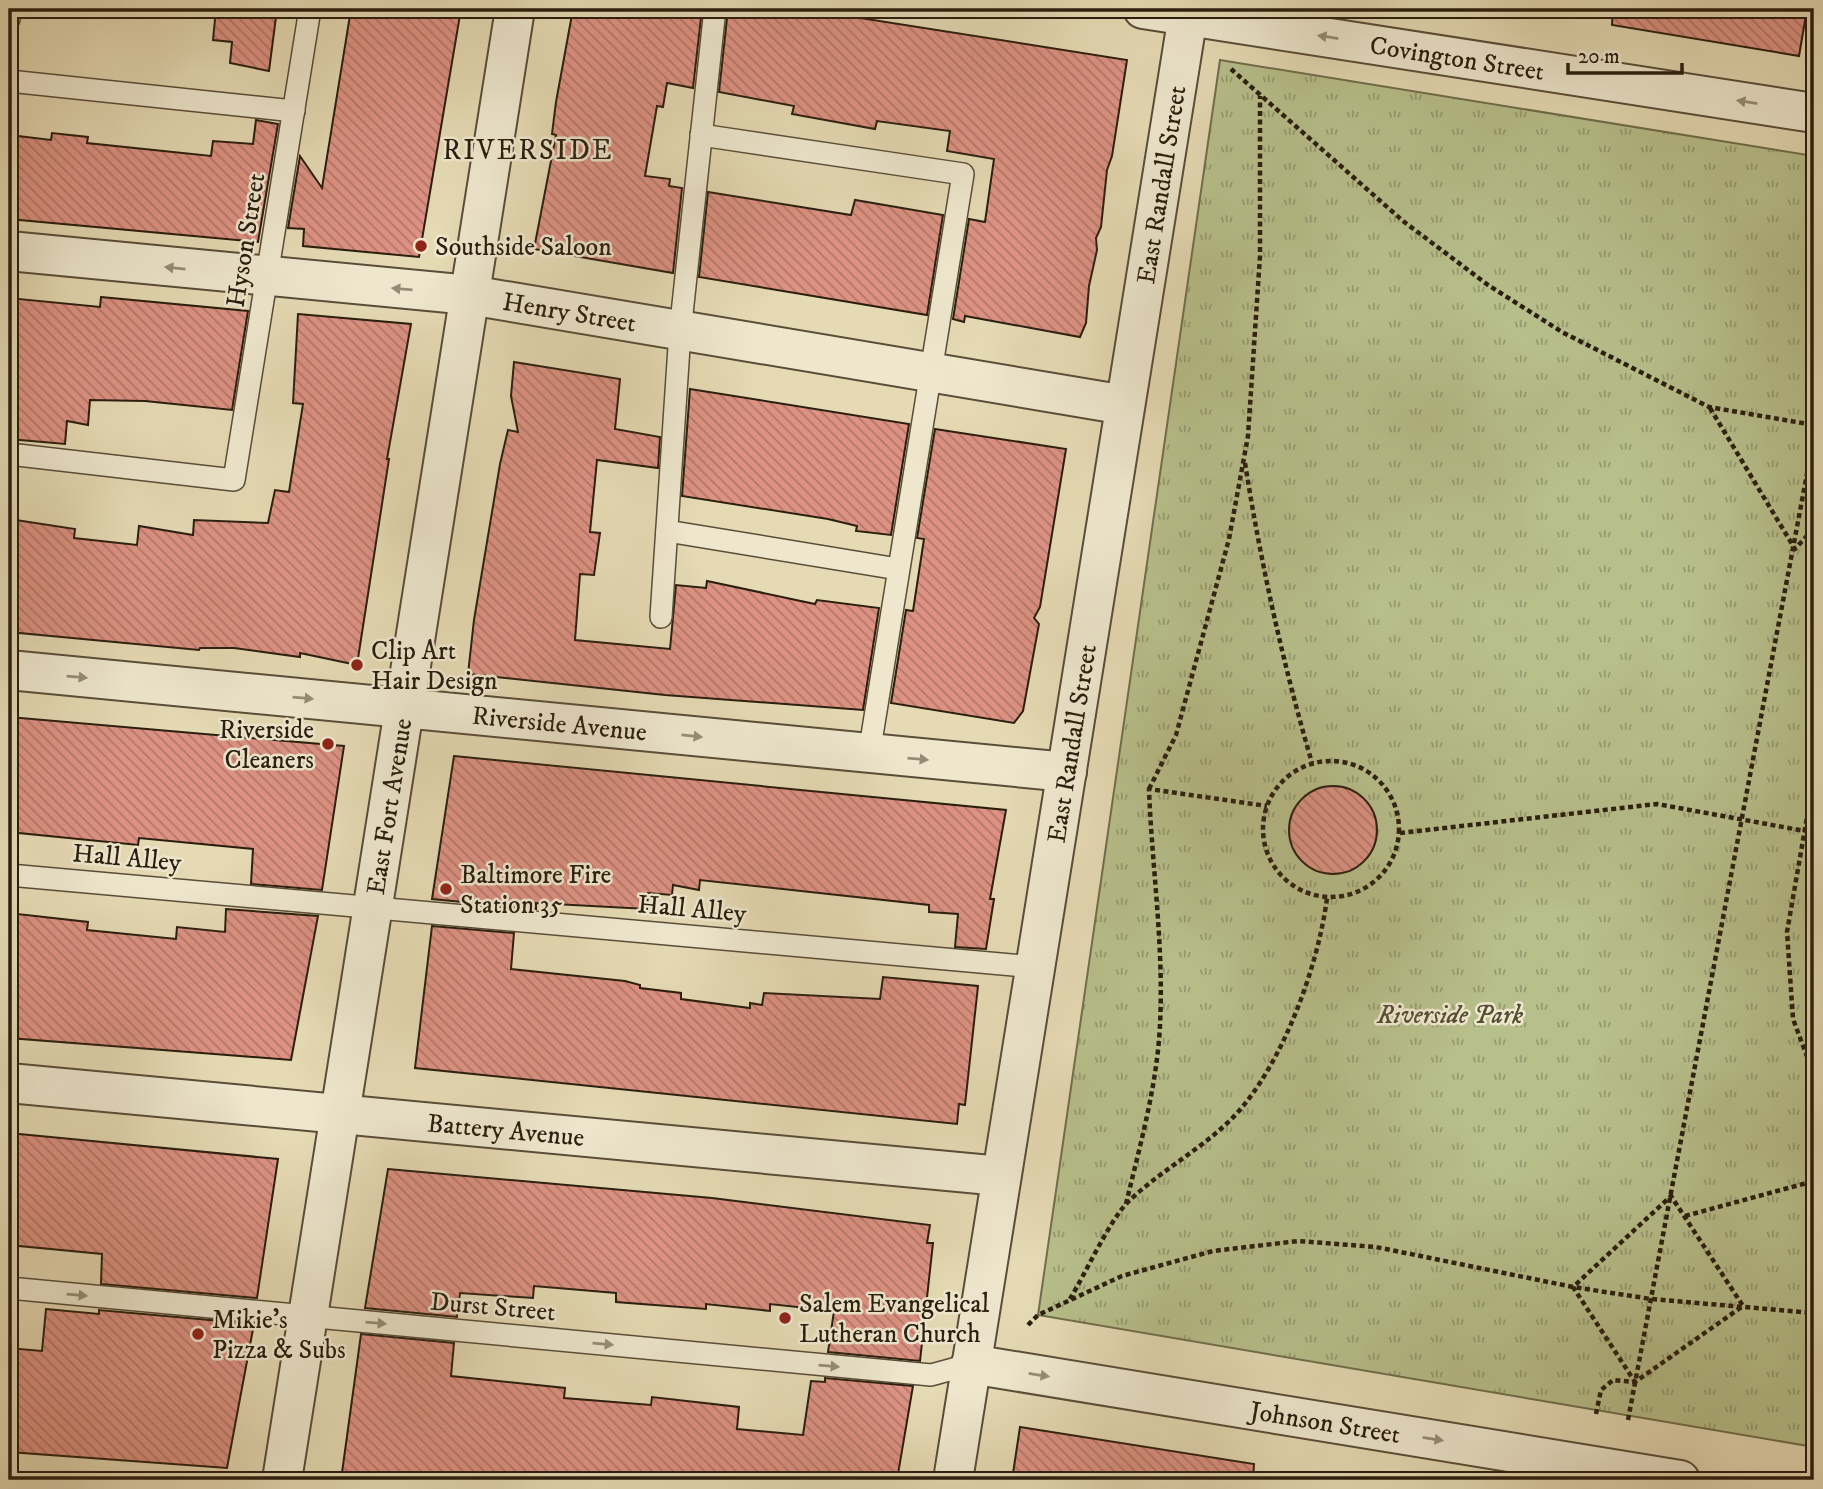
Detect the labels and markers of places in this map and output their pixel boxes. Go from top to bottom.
place label: Southside Saloon [435,231,612,264]
marker: Southside Saloon [413,238,429,254]
place label: Clip Art Hair Design [371,635,498,698]
marker: Clip Art Hair Design [349,657,365,673]
place label: Riverside Cleaners [219,714,314,777]
marker: Riverside Cleaners [320,736,336,752]
place label: Baltimore Fire Station 35 [460,859,611,922]
marker: Baltimore Fire Station 35 [438,881,454,897]
place label: Salem Evangelical Lutheran Church [799,1288,989,1351]
place label: Mikie's Pizza & Subs [212,1304,346,1367]
marker: Salem Evangelical Lutheran Church [777,1310,793,1326]
marker: Mikie's Pizza & Subs [190,1326,206,1342]

